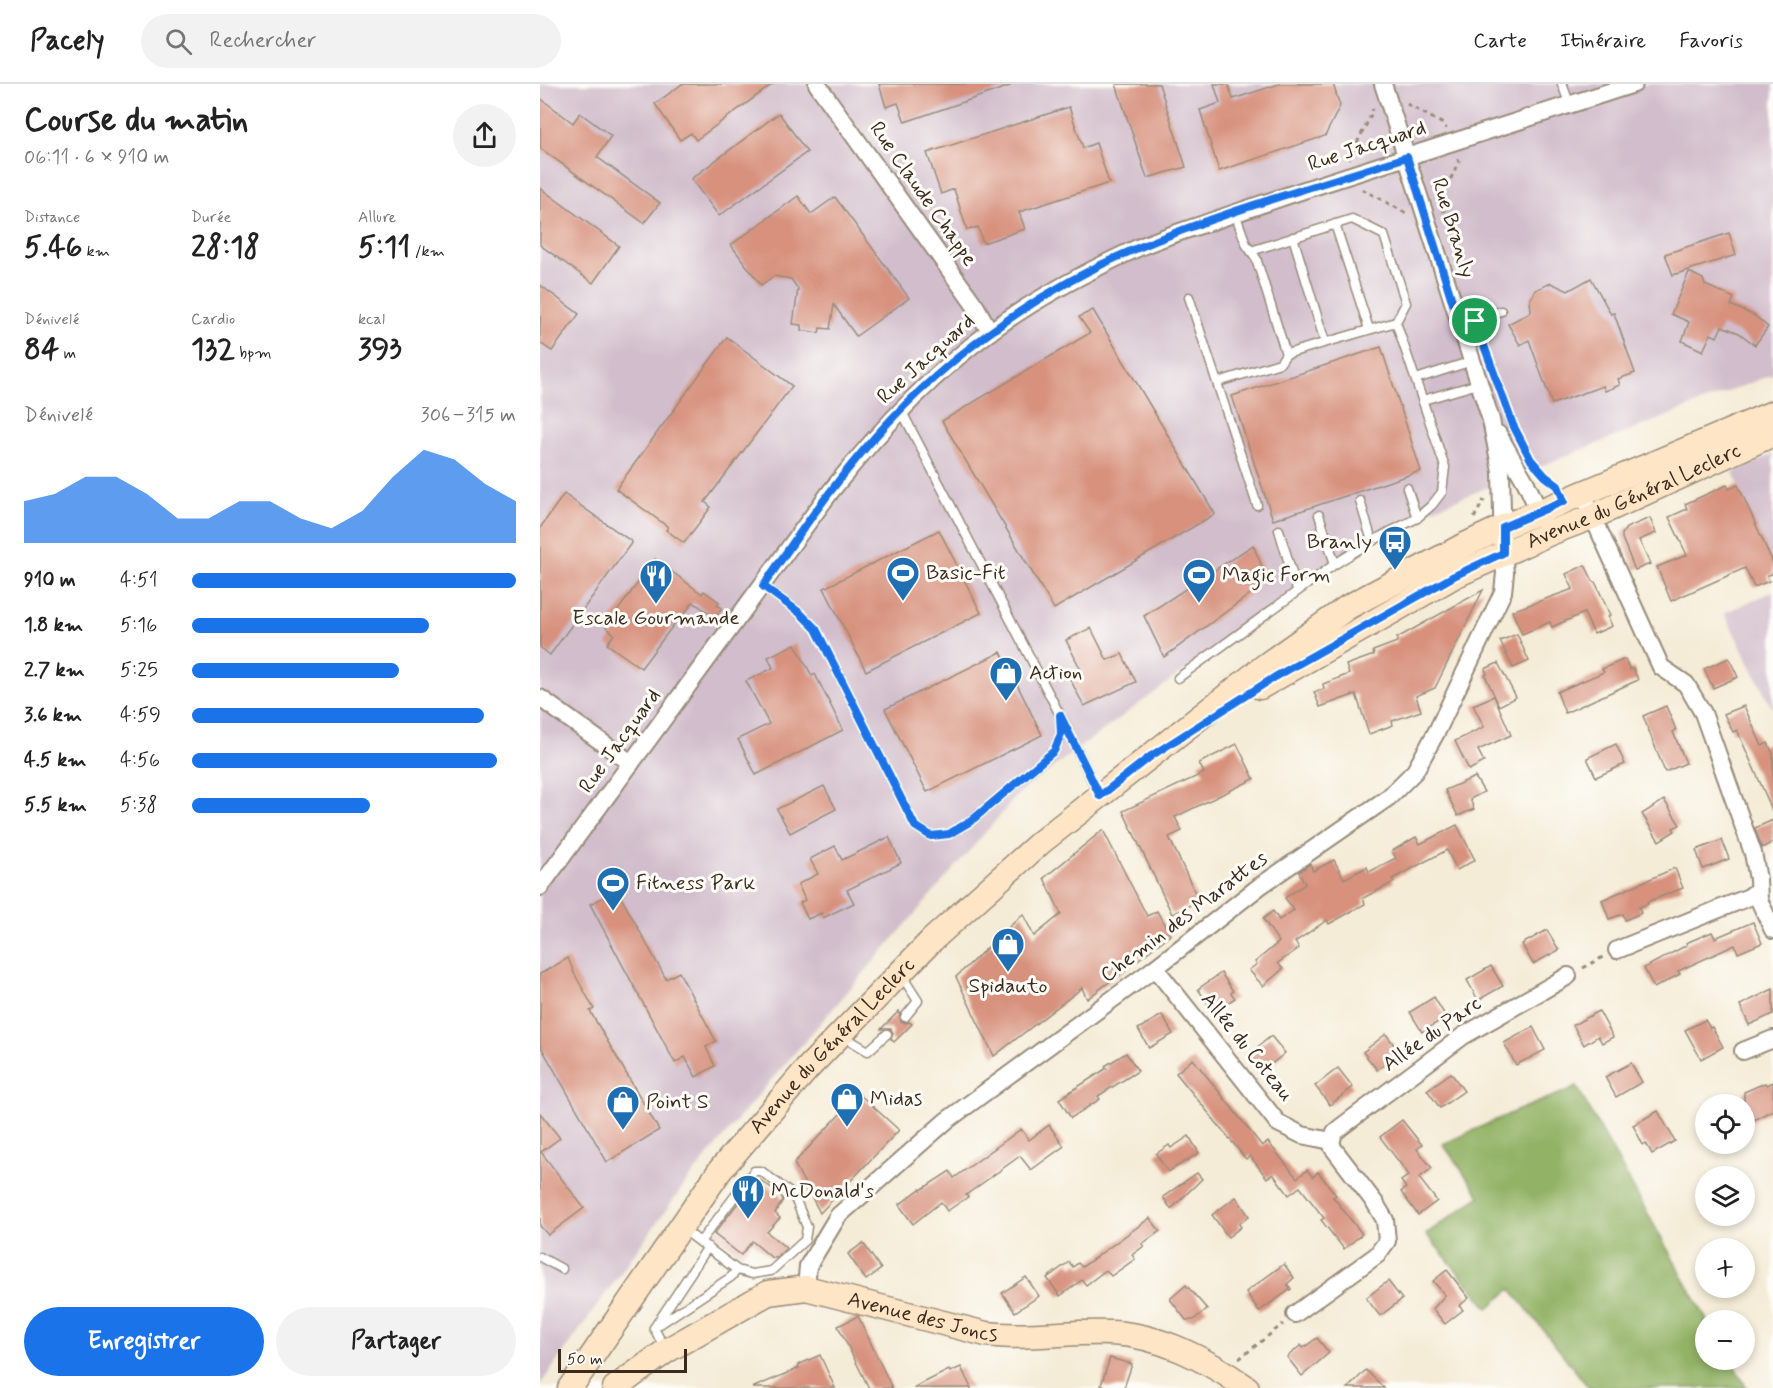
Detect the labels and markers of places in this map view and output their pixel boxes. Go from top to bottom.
pin [1449,295,1500,346]
bus stop icon: Branly [1377,524,1413,571]
place label: Branly [1307,528,1372,556]
sports icon: Basic-Fit [885,555,921,602]
sports icon: Magic Form [1181,557,1217,604]
restaurant icon: Escale Gourmande [638,558,674,605]
place label: Basic-Fit [926,559,1006,587]
place label: Magic Form [1222,561,1331,591]
place label: Escale Gourmande [572,604,740,632]
shop icon: Action [988,655,1024,702]
place label: Action [1029,659,1082,687]
sports icon: Fitness Park [595,865,631,912]
place label: Fitness Park [636,869,755,897]
shop icon: Spidauto [990,926,1026,973]
place label: Spidauto [969,972,1047,1000]
shop icon: Midas [829,1081,865,1128]
shop icon: Point S [605,1084,641,1131]
place label: Midas [870,1085,922,1113]
place label: Point S [646,1088,709,1116]
restaurant icon: McDonald's [730,1173,766,1220]
place label: McDonald's [771,1177,874,1205]

